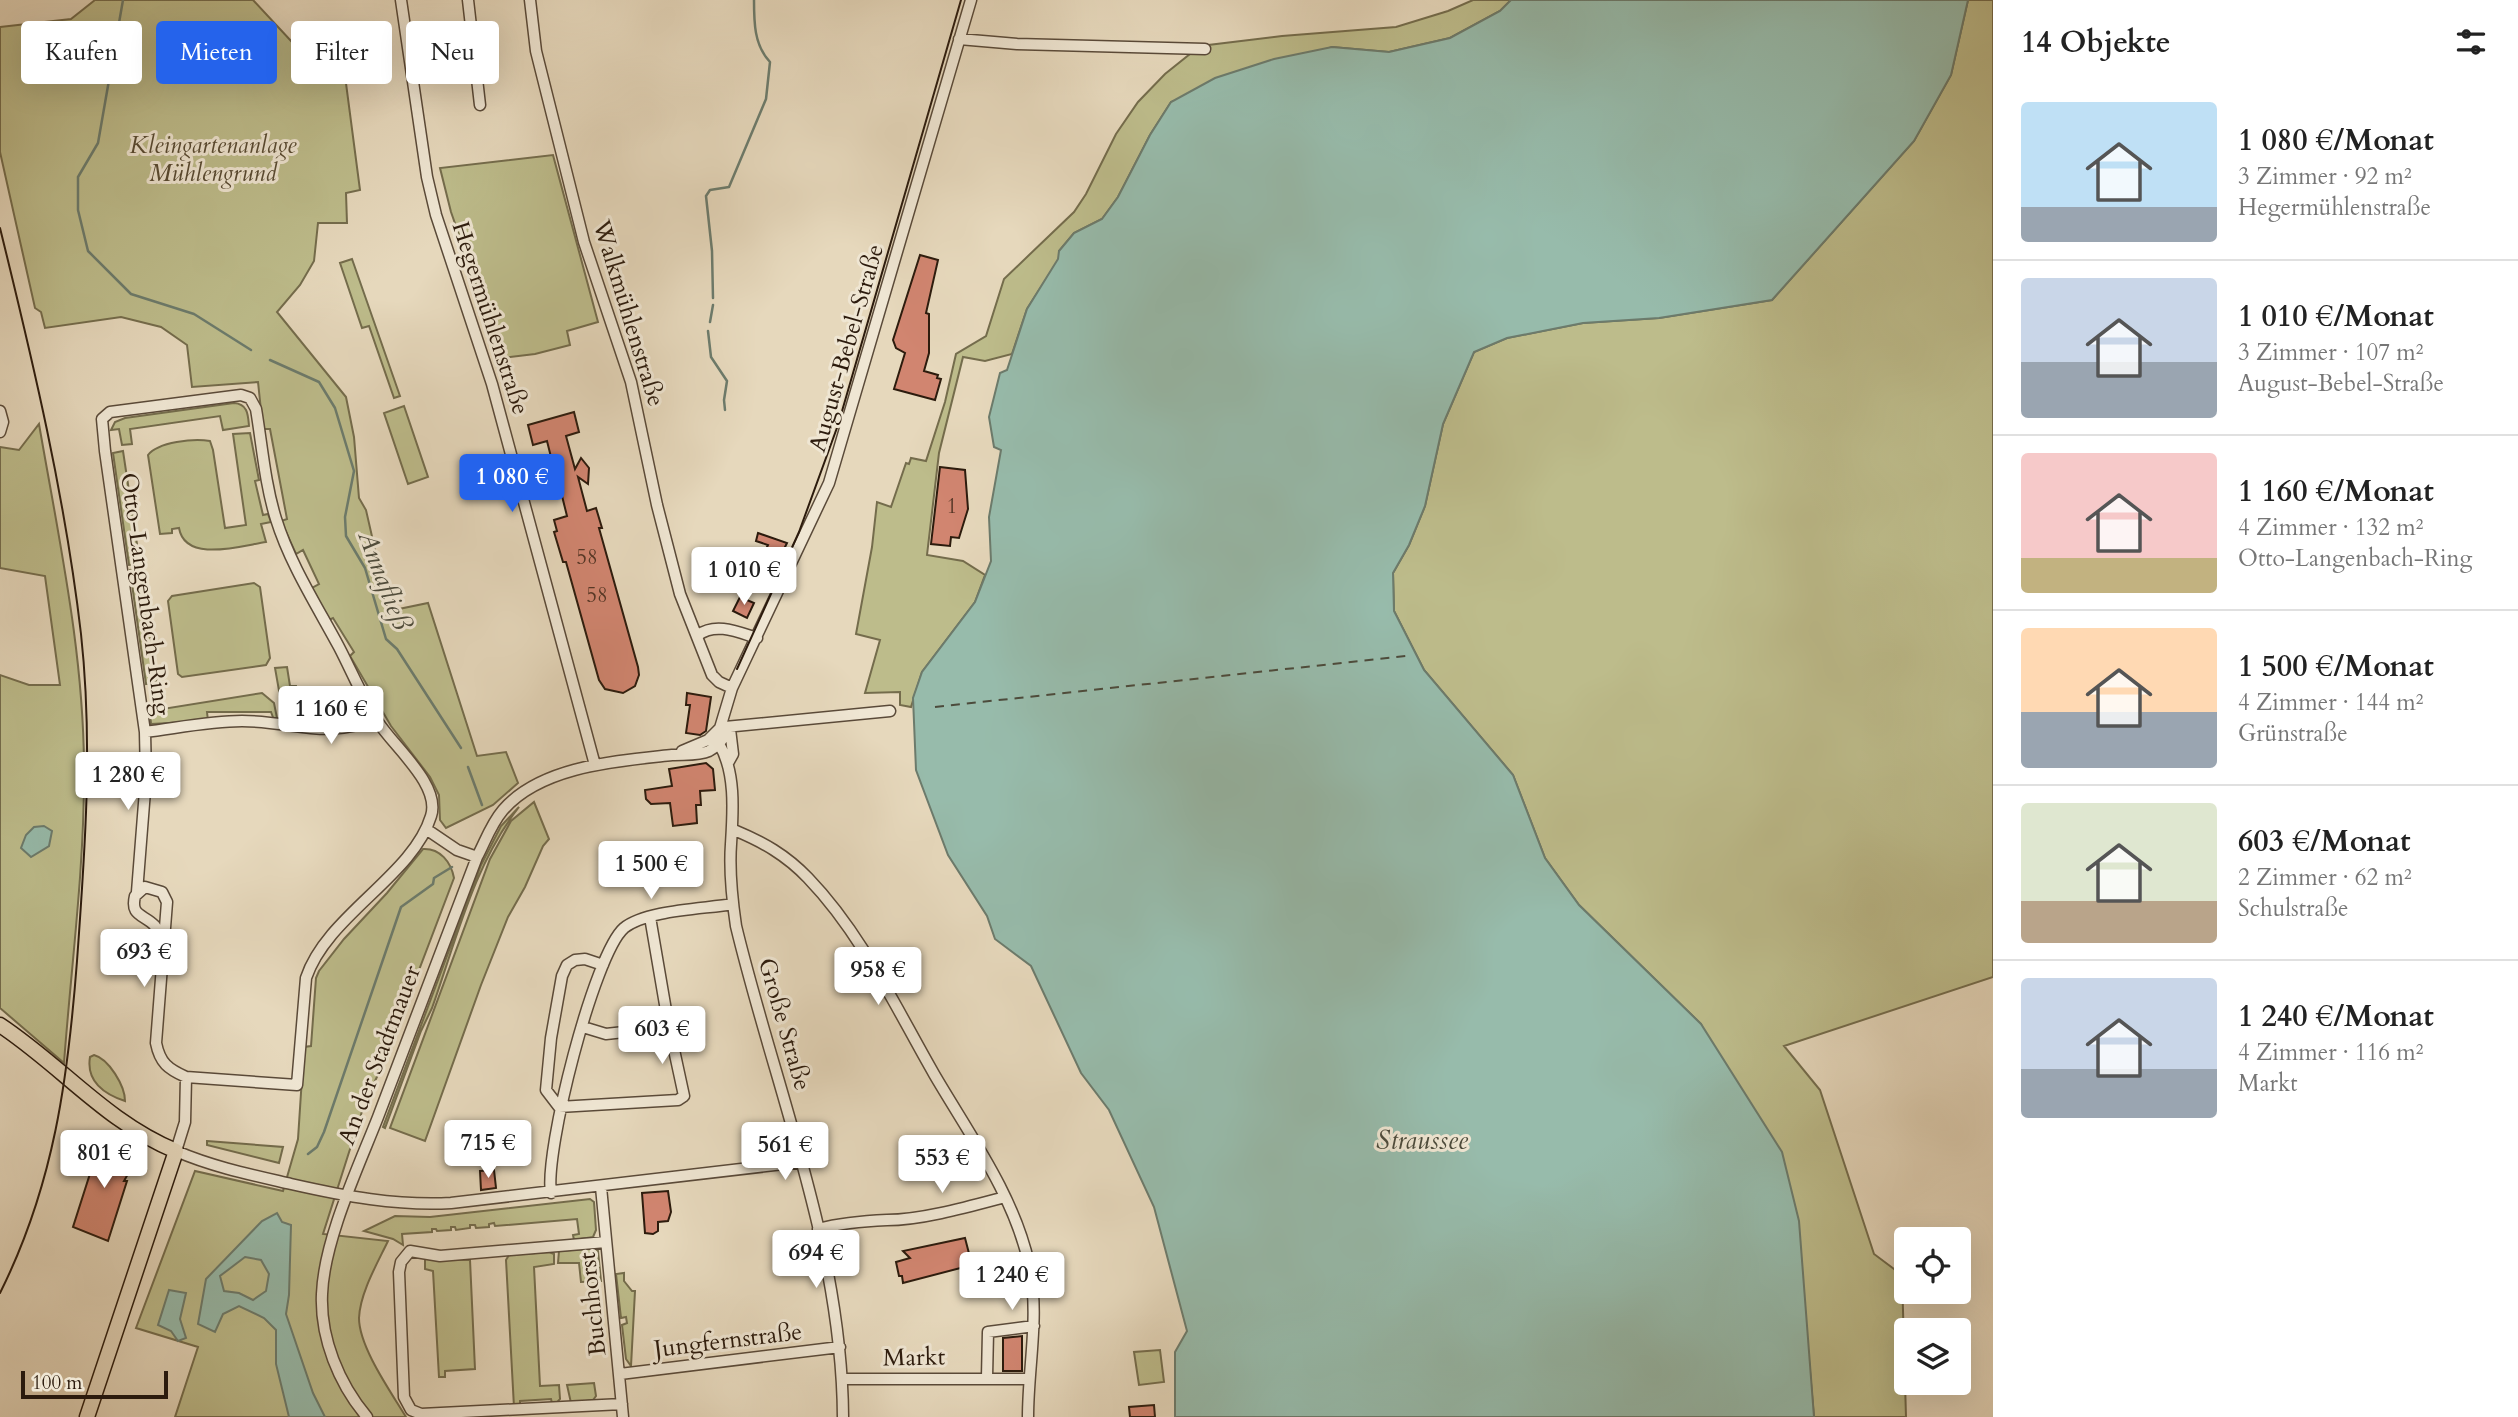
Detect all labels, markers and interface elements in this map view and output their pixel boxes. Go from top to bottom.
chip: Kaufen [21,21,142,84]
chip: Mieten [156,21,277,84]
chip: Filter [291,21,392,84]
chip: Neu [406,21,499,84]
text: 14 Objekte [2021,22,2171,63]
icon: filters [2452,23,2490,61]
text: 1 080 €/Monat [2238,120,2434,161]
park label: Kleingartenanlage Mühlengrund [129,129,297,190]
icon: home [2077,130,2161,214]
text: 3 Zimmer · 92 m² [2238,161,2412,192]
text: Hegermühlenstraße [2238,192,2431,223]
street label: Walkmühlenstraße [584,215,673,410]
street label: Hegermühlenstraße [444,217,537,419]
street label: August-Bebel-Straße [801,240,892,456]
text: 1 010 €/Monat [2238,296,2434,337]
icon: home [2077,306,2161,390]
text: 3 Zimmer · 107 m² [2238,337,2423,368]
text: August-Bebel-Straße [2238,368,2444,399]
pin: 1 080 € [447,454,577,514]
text: 1 080 € [475,461,549,492]
street label: Otto-Langenbach-Ring [112,471,179,718]
text: 1 160 €/Monat [2238,471,2434,512]
icon: home [2077,481,2161,565]
house number: 1 [947,492,957,521]
text: 4 Zimmer · 132 m² [2238,512,2423,543]
water label: Annafließ [349,525,420,636]
house number: 58 [576,543,598,572]
text: Otto-Langenbach-Ring [2238,543,2472,574]
pin: 1 010 € [679,548,809,607]
text: 1 010 € [707,554,781,585]
house number: 58 [586,581,608,610]
text: 1 500 €/Monat [2238,646,2434,687]
icon: home [2077,656,2161,740]
pin: 1 160 € [266,686,396,746]
text: 4 Zimmer · 144 m² [2238,687,2423,718]
text: 1 160 € [294,693,368,724]
text: Grünstraße [2238,718,2348,749]
pin: 1 280 € [63,752,193,812]
text: 1 280 € [91,759,165,790]
text: 603 €/Monat [2238,821,2410,862]
icon: home [2077,831,2161,915]
pin: 1 500 € [586,842,716,901]
text: 1 500 € [614,848,688,879]
text: 2 Zimmer · 62 m² [2238,862,2412,893]
text: Schulstraße [2238,893,2349,924]
pin: 693 € [95,930,193,989]
text: 693 € [116,936,172,967]
pin: 958 € [829,948,927,1007]
street label: Große Straße [750,954,819,1094]
text: 958 € [850,954,906,985]
street label: An der Stadtmauer [330,960,429,1150]
text: 1 240 €/Monat [2238,996,2434,1037]
pin: 603 € [613,1006,711,1066]
icon: home [2077,1006,2161,1090]
text: 603 € [634,1013,690,1044]
text: 4 Zimmer · 116 m² [2238,1037,2423,1068]
text: Markt [2238,1068,2298,1099]
pin: 715 € [439,1120,537,1180]
pin: 561 € [736,1122,834,1182]
water label: Straussee [1376,1123,1469,1158]
text: 715 € [460,1127,516,1158]
text: 561 € [757,1129,813,1160]
pin: 801 € [55,1130,153,1190]
pin: 553 € [893,1136,991,1195]
text: 801 € [76,1137,132,1168]
text: 553 € [914,1142,970,1173]
map controls [1894,1227,1971,1395]
button: locate [1894,1227,1971,1304]
pin: 694 € [767,1230,865,1290]
text: 694 € [788,1237,844,1268]
street label: Buchhorst [571,1250,614,1357]
pin: 1 240 € [947,1252,1077,1312]
text: 1 240 € [975,1259,1049,1290]
street label: Jungfernstraße [649,1315,804,1366]
button: layers [1894,1318,1971,1395]
street label: Markt [883,1340,946,1375]
scale bar [21,1368,168,1400]
text: 100 m [32,1370,82,1396]

